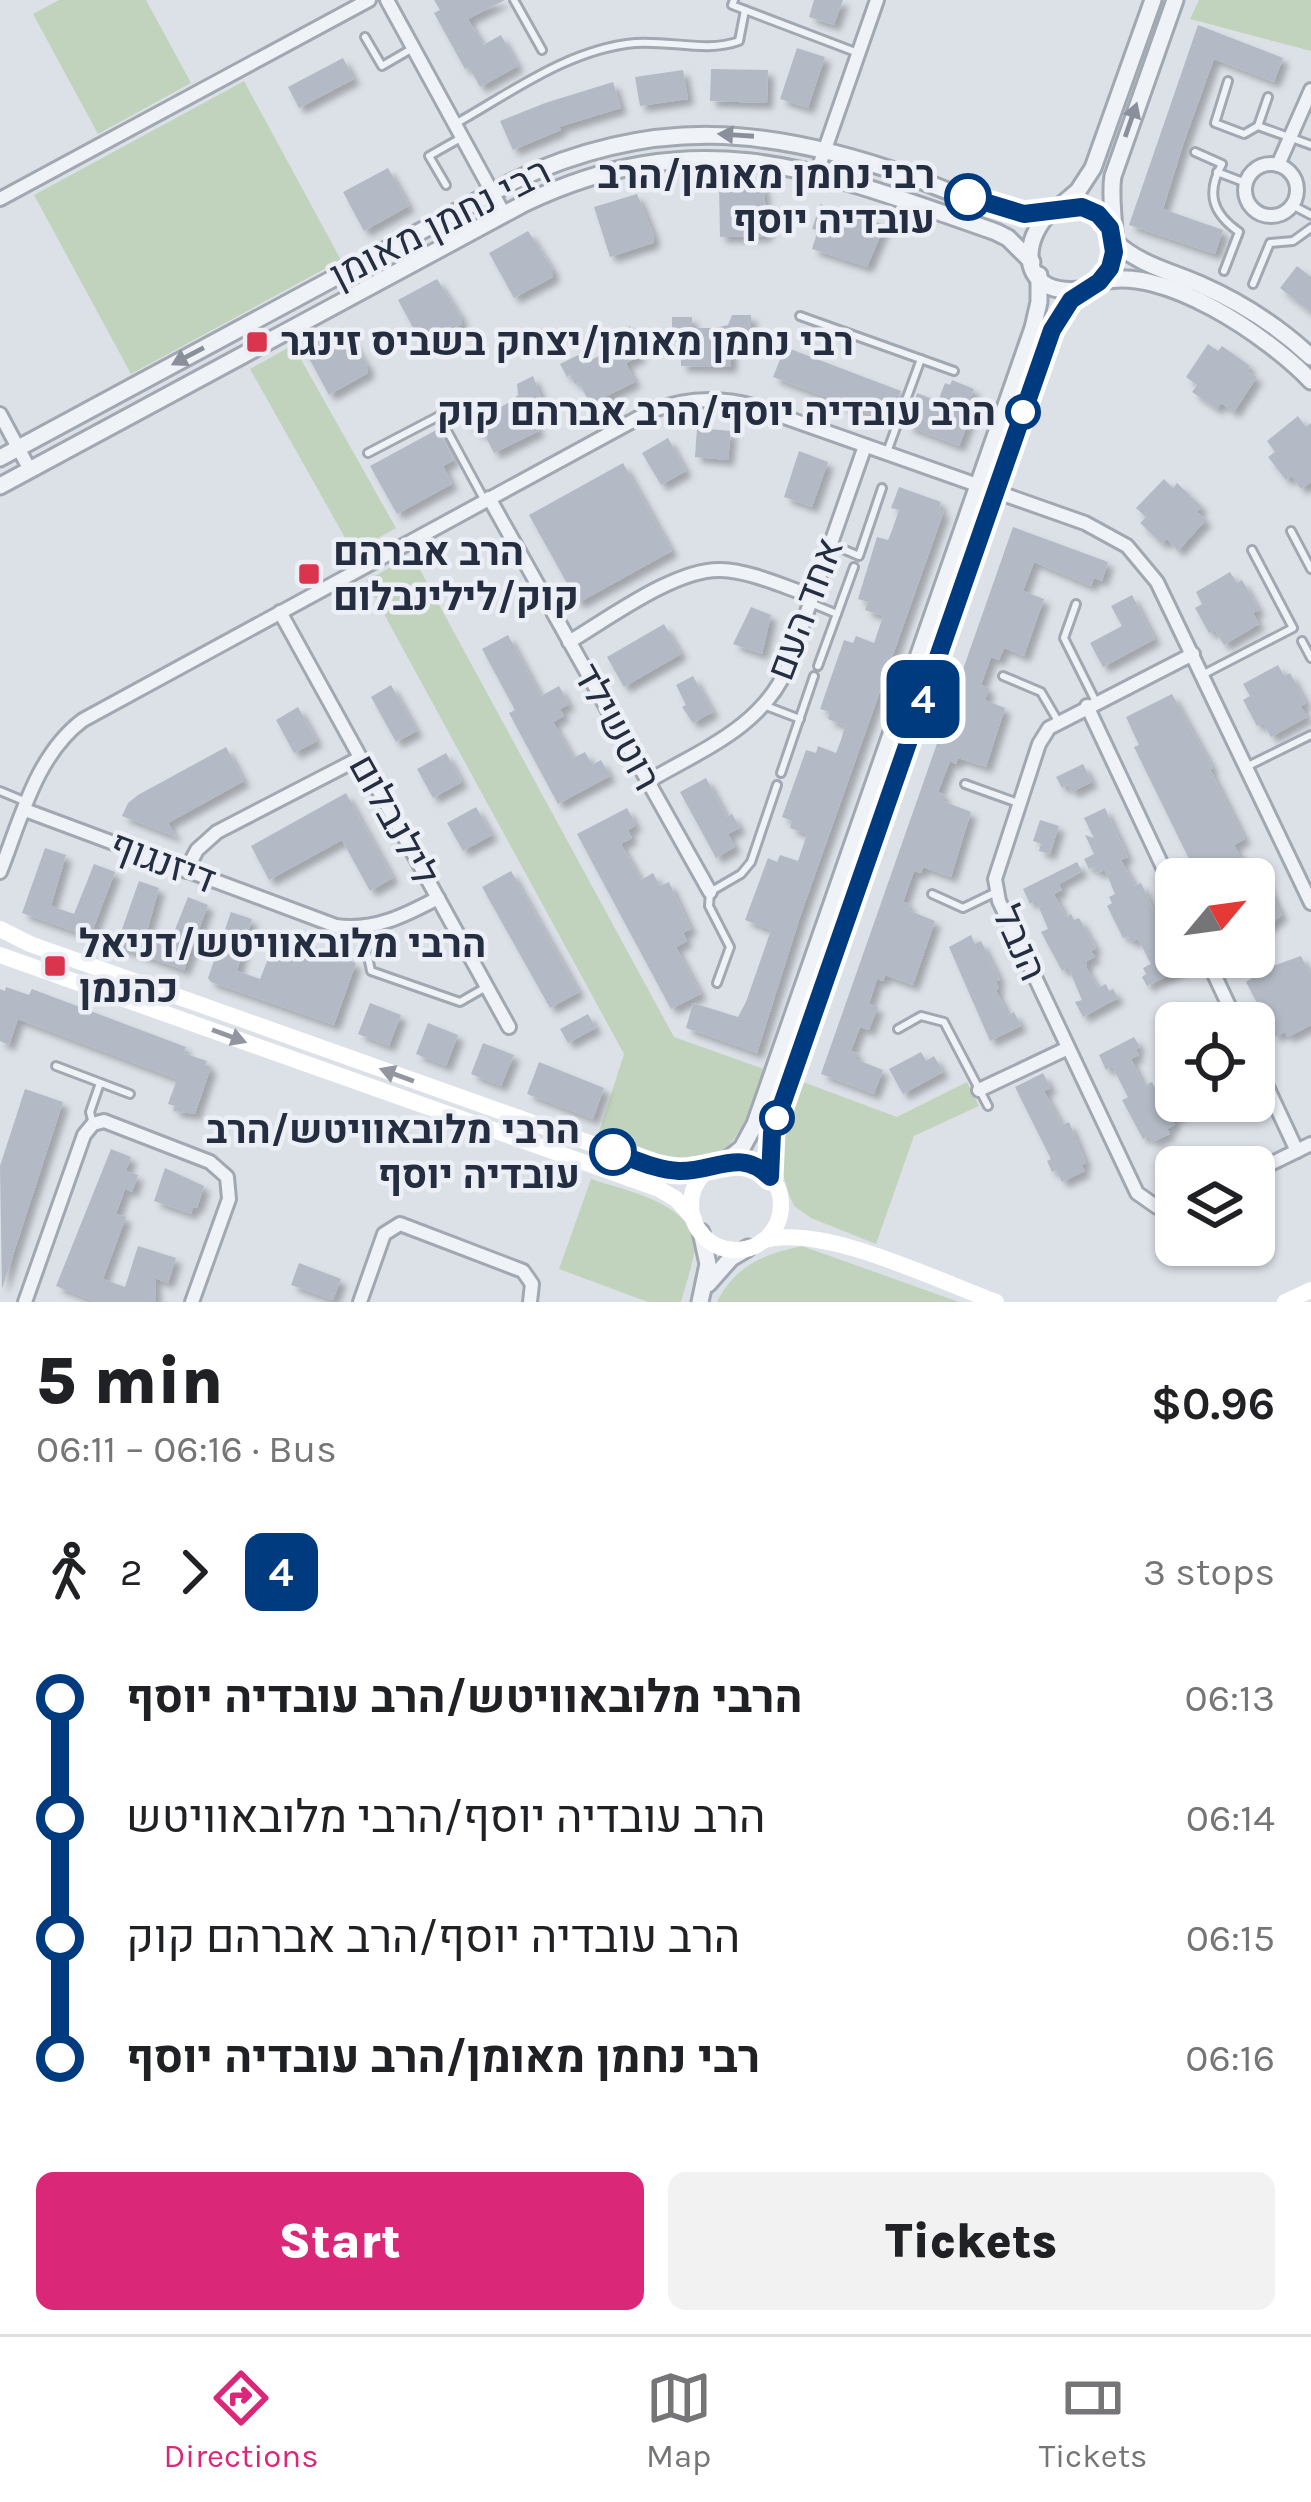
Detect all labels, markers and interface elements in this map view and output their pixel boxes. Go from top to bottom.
one-way arrow [1123,102,1141,138]
one-way arrow [716,125,754,144]
street label: רבי נחמן מאומן [322,148,558,298]
place label: רבי נחמן מאומן/הרב עובדיה יוסף [598,152,935,243]
marker: רבי נחמן מאומן/הרב עובדיה יוסף [946,175,990,219]
place label: רבי נחמן מאומן/יצחק בשביס זינגר [281,319,854,365]
marker: רבי נחמן מאומן/יצחק בשביס זינגר [244,329,270,355]
one-way arrow [171,345,206,366]
place label: הרב עובדיה יוסף/הרב אברהם קוק [437,389,996,435]
marker: הרב עובדיה יוסף/הרב אברהם קוק [1007,396,1039,428]
place label: הרב אברהם קוק/לילינבלום [333,529,579,620]
street label: אחד העם [757,531,853,687]
marker: הרב אברהם קוק/לילינבלום [296,561,322,587]
street label: רוטשילד [563,656,671,798]
line badge: 4 [884,660,962,738]
text: 4 [911,674,936,724]
street label: לילנבלום [339,746,449,894]
street label: דיזנגוף [104,821,222,903]
north arrow [1155,858,1275,978]
map controls [1155,858,1275,1266]
street label: הנבל [983,898,1057,988]
place label: הרבי מלובאוויטש/דניאל כהנמן [79,921,486,1012]
marker: הרבי מלובאוויטש/דניאל כהנמן [42,953,68,979]
button: locate [1155,1002,1275,1122]
one-way arrow [211,1028,247,1046]
one-way arrow [379,1065,415,1083]
unlabelled marker [761,1102,793,1134]
place label: הרבי מלובאוויטש/הרב עובדיה יוסף [206,1107,580,1198]
marker: הרבי מלובאוויטש/הרב עובדיה יוסף [591,1130,635,1174]
button: layers [1155,1146,1275,1266]
text: 5 min [36,1342,223,1420]
text: $0.96 [1151,1378,1275,1430]
text: 06:11 – 06:16 · Bus [36,1426,337,1472]
icon: walk [36,1539,102,1605]
icon: forward [161,1539,227,1605]
text: 4 [269,1547,294,1597]
text: 2 [120,1549,143,1595]
text: 3 stops [1143,1549,1275,1595]
text: הרבי מלובאוויטש/הרב עובדיה יוסף [126,1671,802,1723]
text: 06:13 [1185,1675,1275,1721]
text: הרב עובדיה יוסף/הרבי מלובאוויטש [126,1791,765,1843]
text: 06:14 [1186,1795,1275,1841]
text: הרב עובדיה יוסף/הרב אברהם קוק [126,1911,740,1963]
text: 06:15 [1186,1915,1275,1961]
text: רבי נחמן מאומן/הרב עובדיה יוסף [126,2031,760,2083]
text: 06:16 [1185,2035,1275,2081]
button: Start [36,2172,644,2310]
button: Tickets [668,2172,1275,2310]
tab: Directions [164,2365,319,2475]
tab: Map [646,2365,712,2475]
tab: Tickets [1039,2365,1147,2475]

